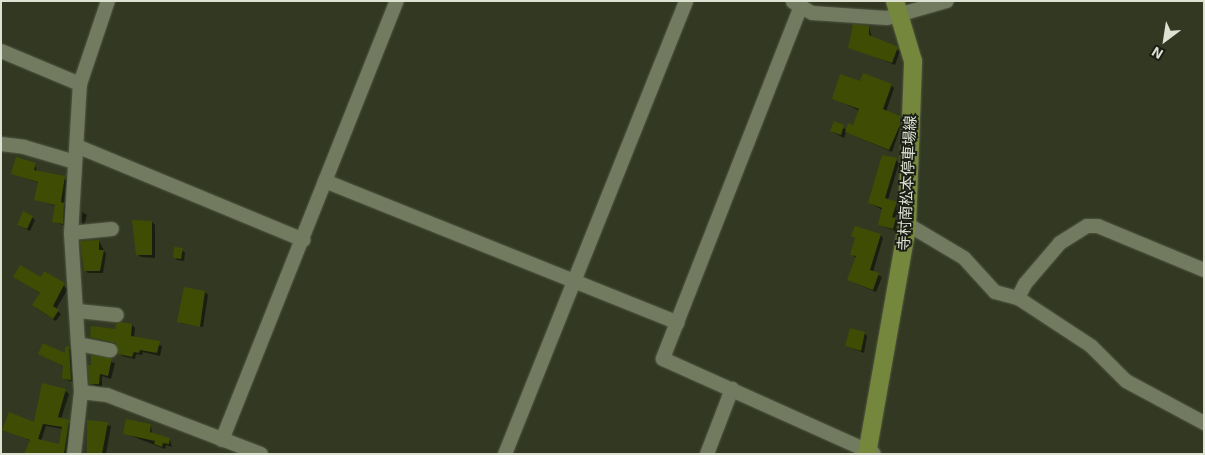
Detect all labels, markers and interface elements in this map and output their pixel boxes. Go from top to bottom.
north arrow [1140,15,1190,65]
text: N [1148,43,1166,63]
street label: 寺村南松本停車場線 [894,115,920,251]

